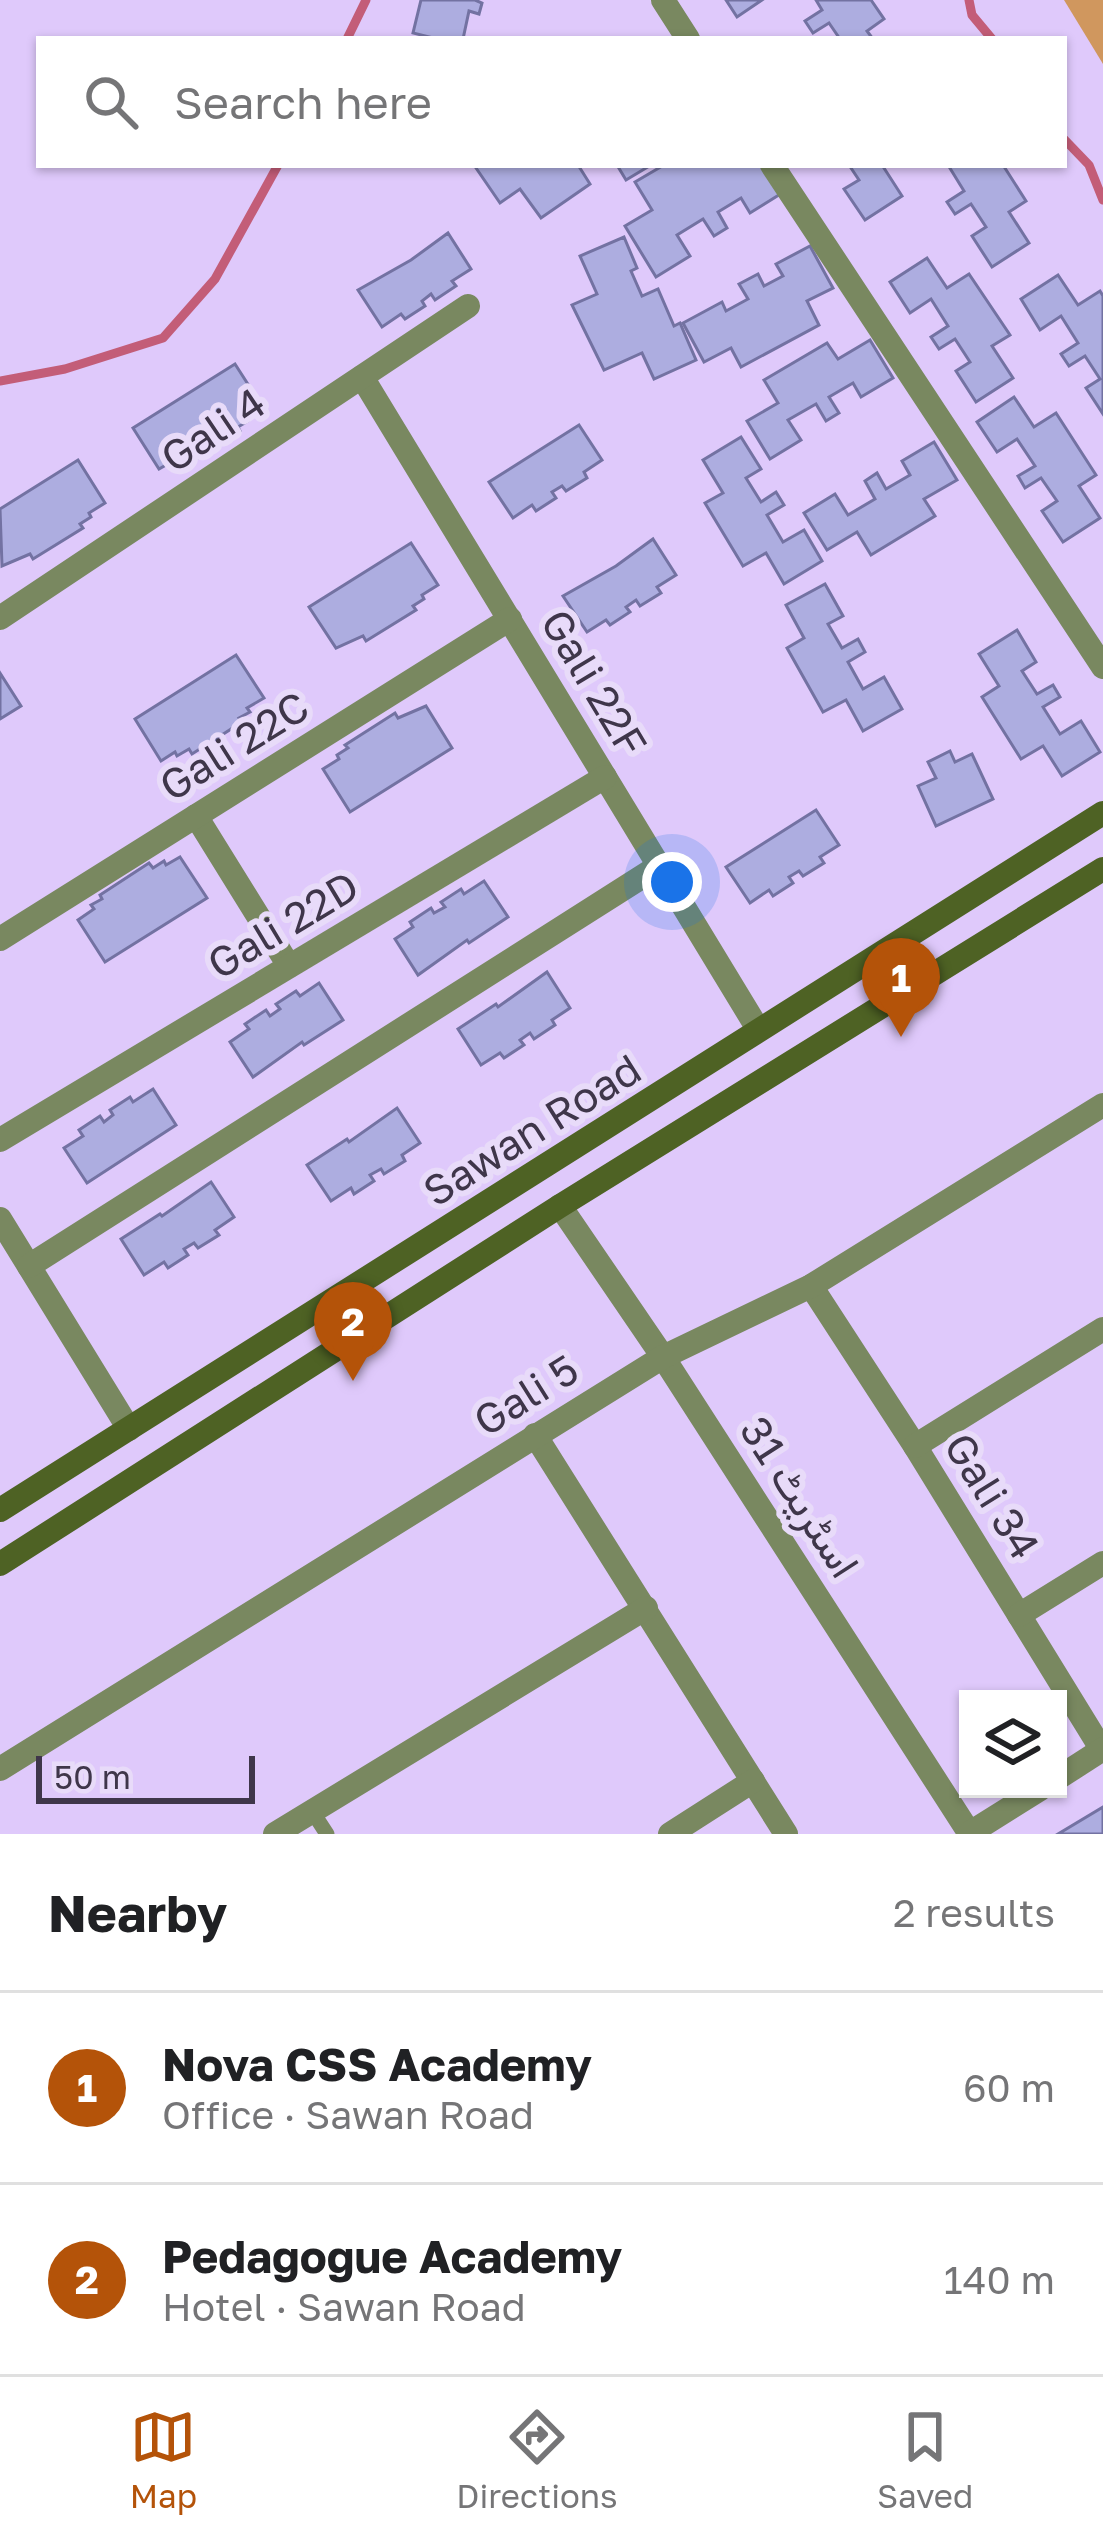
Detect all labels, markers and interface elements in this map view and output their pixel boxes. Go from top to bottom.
search box [36,36,1067,168]
icon: search [78,69,144,135]
text: Search here [174,75,432,129]
street label: Gali 4 [151,377,274,482]
street label: Gali 22F [532,600,658,765]
street label: Gali 22C [150,680,317,810]
your location [642,852,702,912]
street label: Gali 22D [198,860,367,988]
pin: 1 [862,938,940,1037]
street label: Sawan Road [414,1043,649,1216]
pin: 2 [314,1282,392,1381]
street label: Gali 5 [464,1343,587,1445]
street label: اسٹریٹ 31 [728,1407,871,1588]
street label: Gali 34 [935,1423,1051,1568]
map controls [959,1690,1067,1798]
button: layers [959,1690,1067,1798]
scale bar [36,1750,255,1803]
text: 50 m [54,1757,131,1796]
text: Nearby [48,1882,227,1943]
text: 2 results [893,1889,1055,1936]
text: Nova CSS Academy [162,2037,592,2091]
text: 1 [77,2064,97,2111]
text: 60 m [963,2064,1055,2111]
text: Office · Sawan Road [162,2091,534,2138]
text: Pedagogue Academy [162,2229,622,2283]
text: 2 [75,2256,99,2303]
text: 140 m [944,2256,1055,2303]
text: Hotel · Sawan Road [162,2283,526,2330]
tab: Map [130,2404,197,2515]
tab: Directions [456,2404,618,2515]
tab: Saved [877,2404,973,2515]

